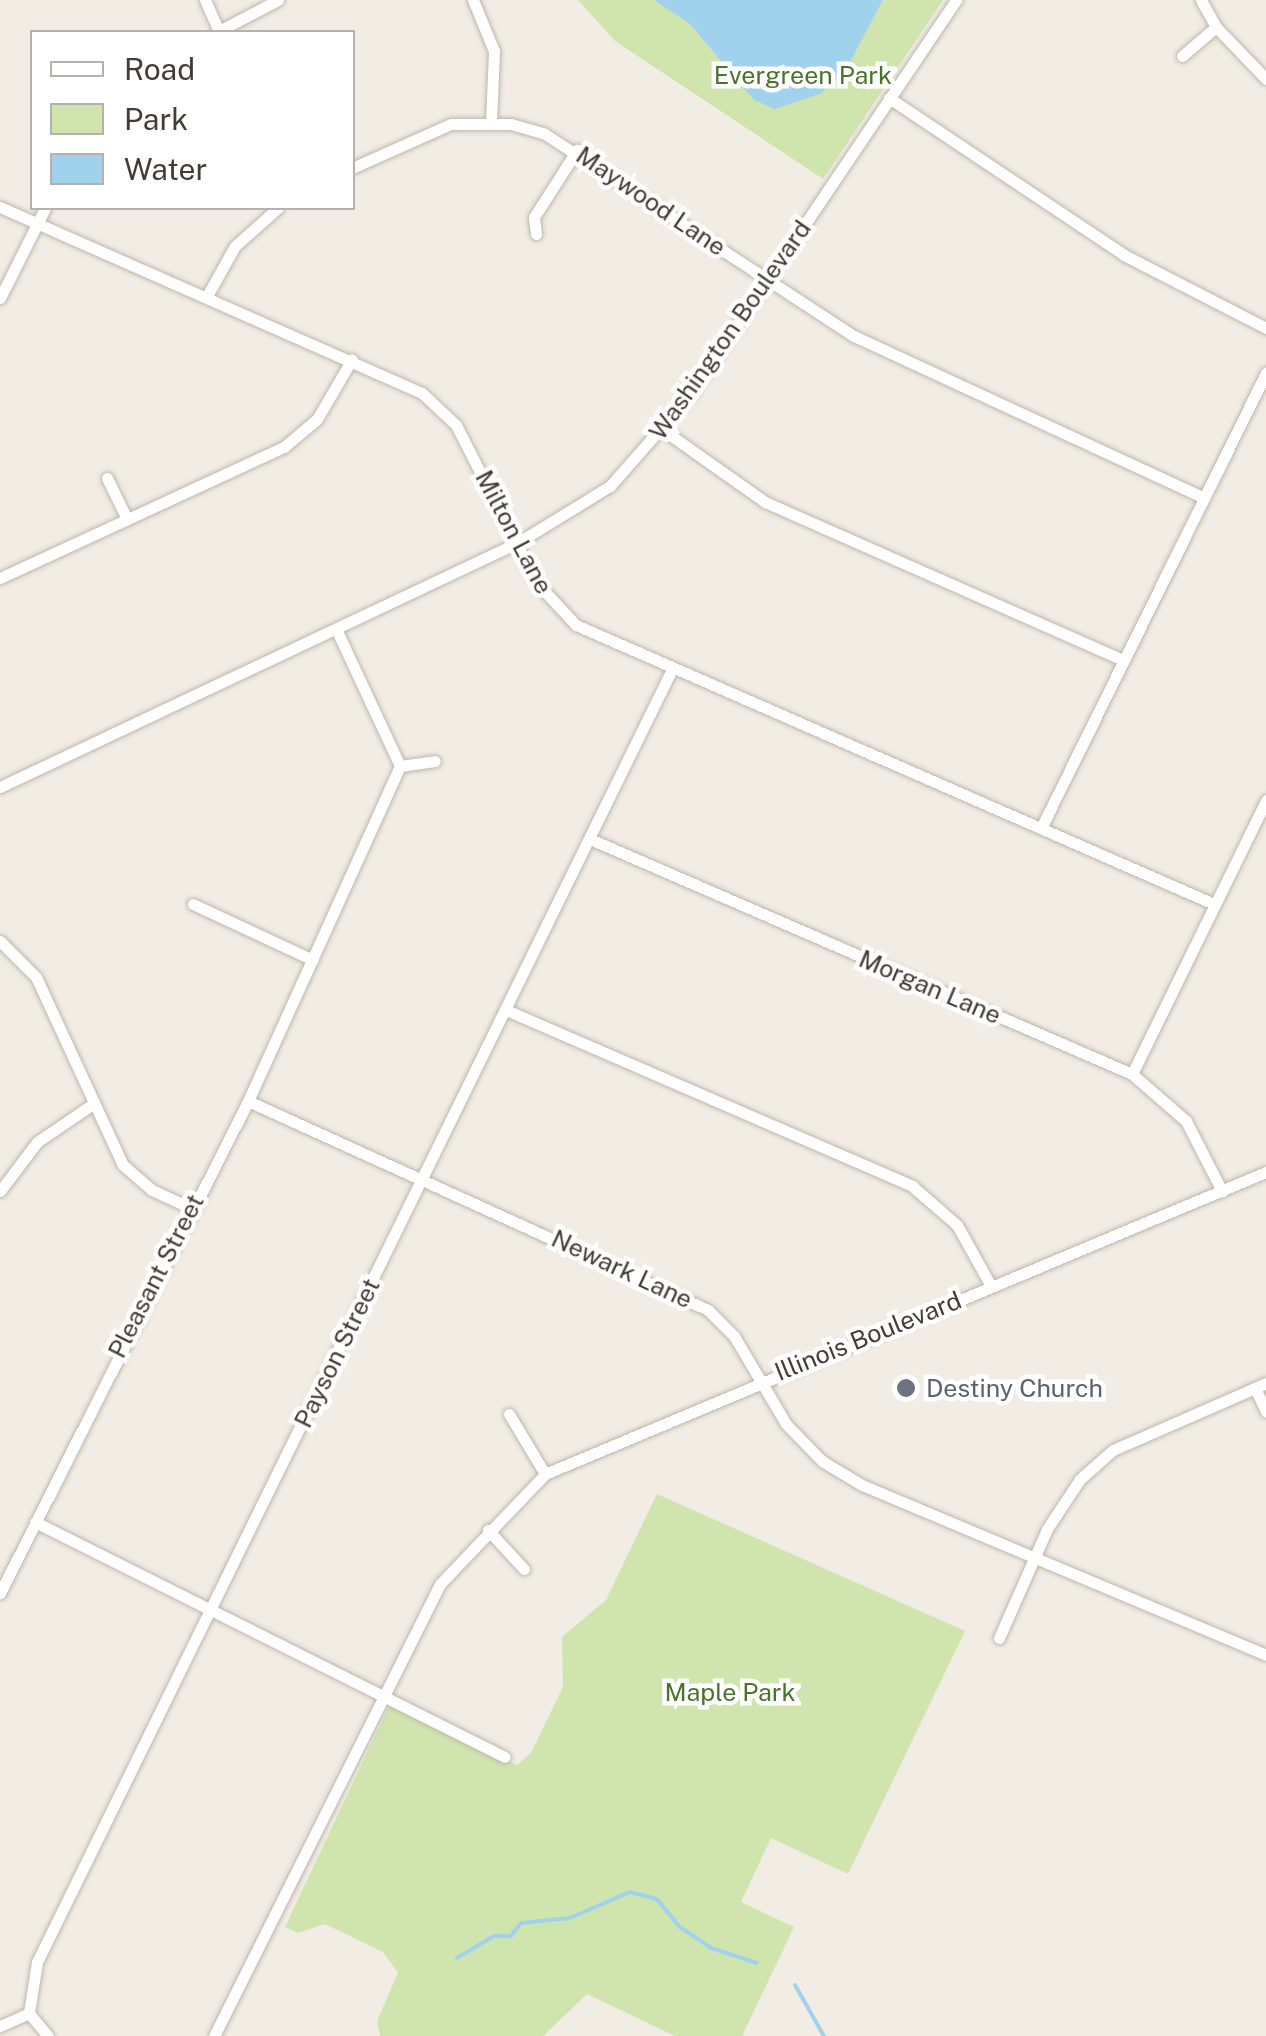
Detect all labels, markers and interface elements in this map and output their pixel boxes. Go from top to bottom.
legend [30,30,355,210]
text: Road [124,51,195,87]
park label: Evergreen Park [714,60,892,90]
text: Park [124,101,188,137]
street label: Maywood Lane [570,140,732,262]
text: Water [124,151,207,187]
street label: Washington Boulevard [643,214,817,446]
street label: Milton Lane [469,465,559,599]
street label: Morgan Lane [854,944,1006,1030]
street label: Pleasant Street [102,1189,210,1363]
street label: Newark Lane [547,1223,697,1315]
street label: Payson Street [288,1273,386,1433]
street label: Illinois Boulevard [770,1285,966,1387]
place label: Destiny Church [926,1373,1103,1403]
marker: Destiny Church [895,1377,917,1399]
park label: Maple Park [664,1677,796,1707]

